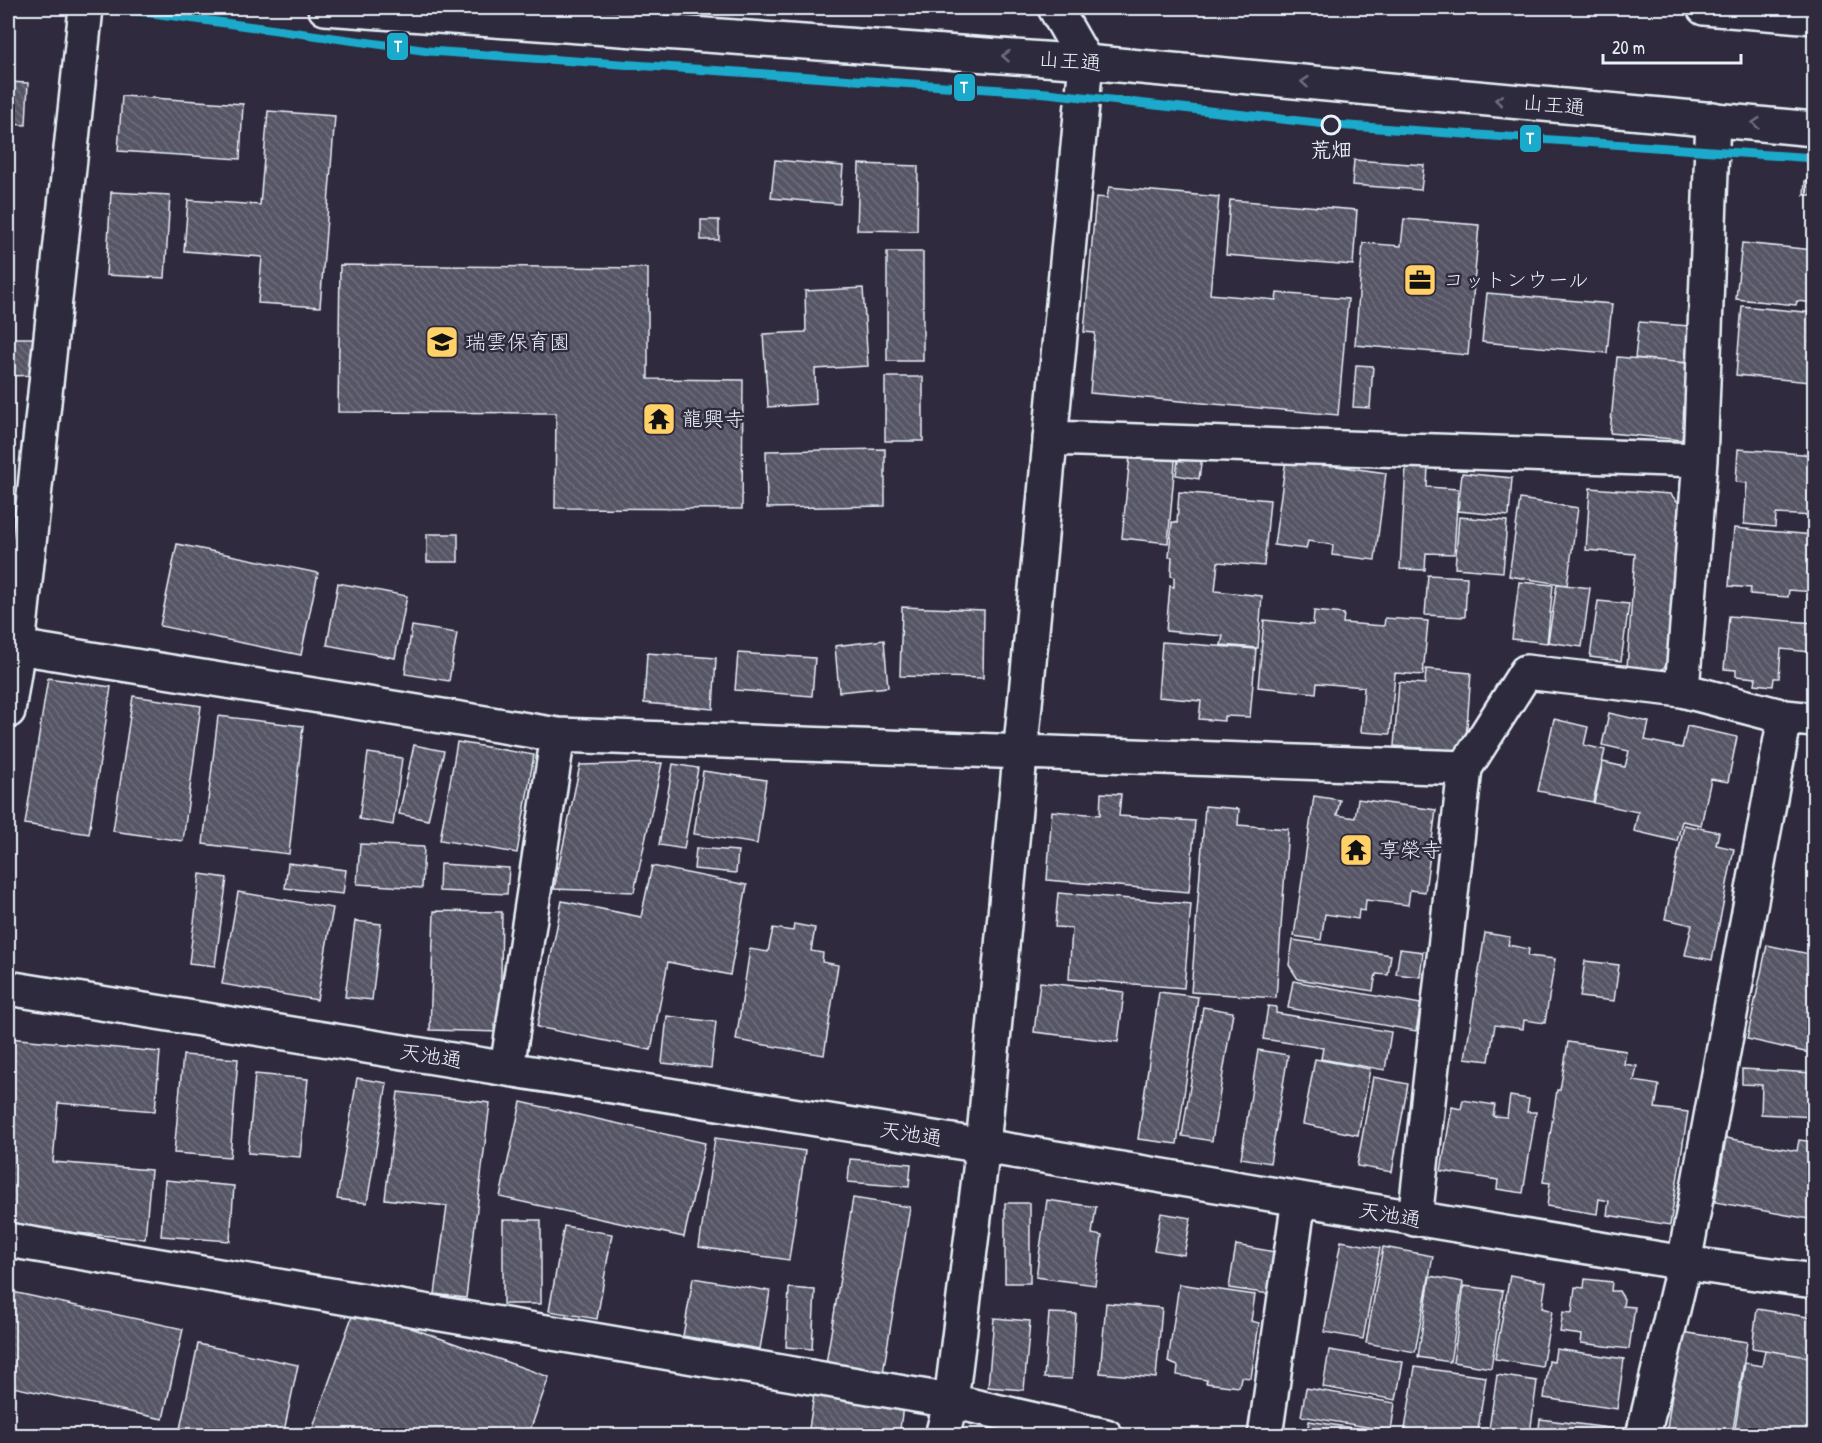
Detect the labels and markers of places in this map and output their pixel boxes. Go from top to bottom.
marker: 荒畑 [1321,115,1341,135]
place label: 荒畑 [1310,135,1352,164]
office icon: コットンウール [1402,262,1438,298]
place label: コットンウール [1443,265,1589,294]
school or university icon: 瑞雲保育園 [424,324,460,360]
place label: 瑞雲保育園 [465,327,570,356]
temple icon: 龍興寺 [641,401,677,437]
place label: 龍興寺 [682,404,745,433]
temple icon: 享榮寺 [1338,832,1374,868]
place label: 享榮寺 [1379,835,1442,864]

